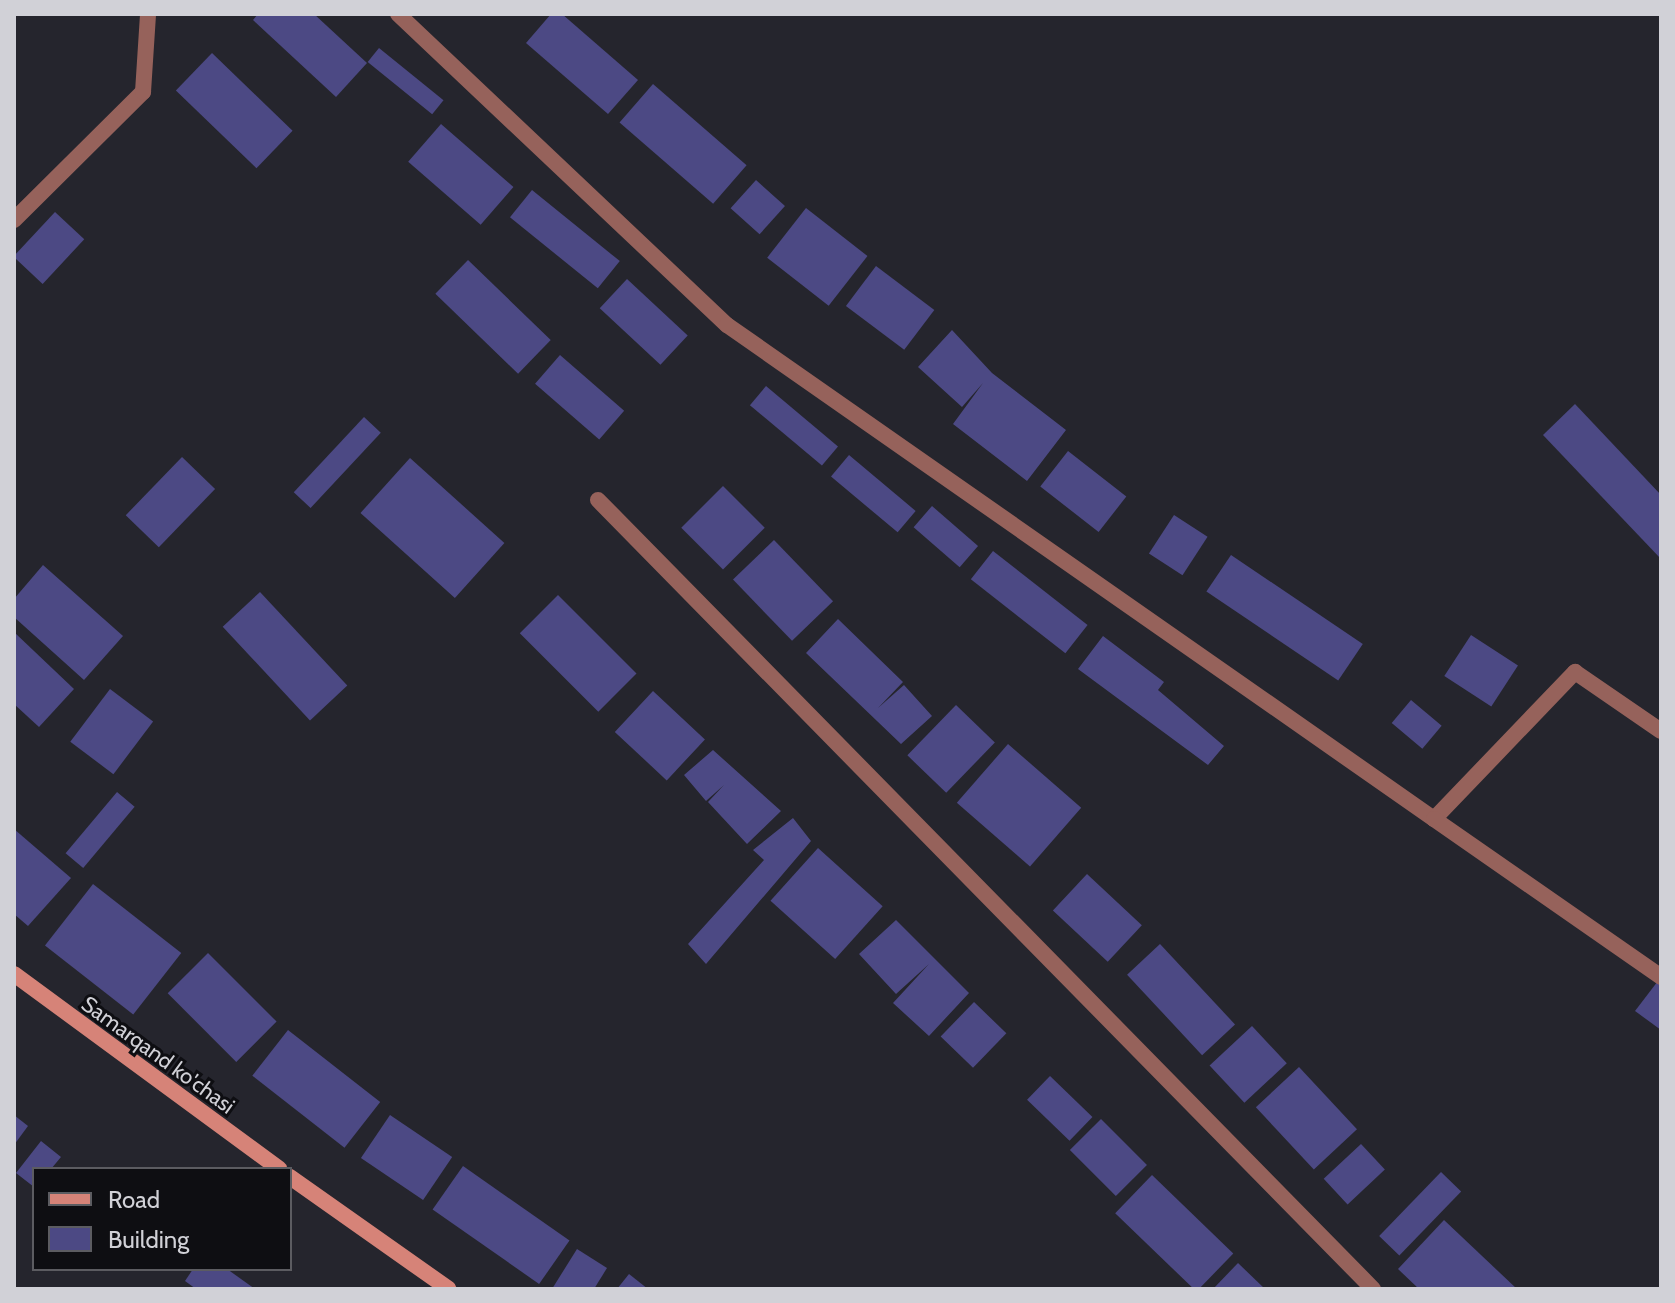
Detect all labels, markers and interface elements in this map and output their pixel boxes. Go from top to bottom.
street label: Samarqand ko'chasi [76,991,240,1119]
legend [32,1167,292,1271]
text: Road [108,1185,160,1214]
text: Building [108,1225,189,1254]

